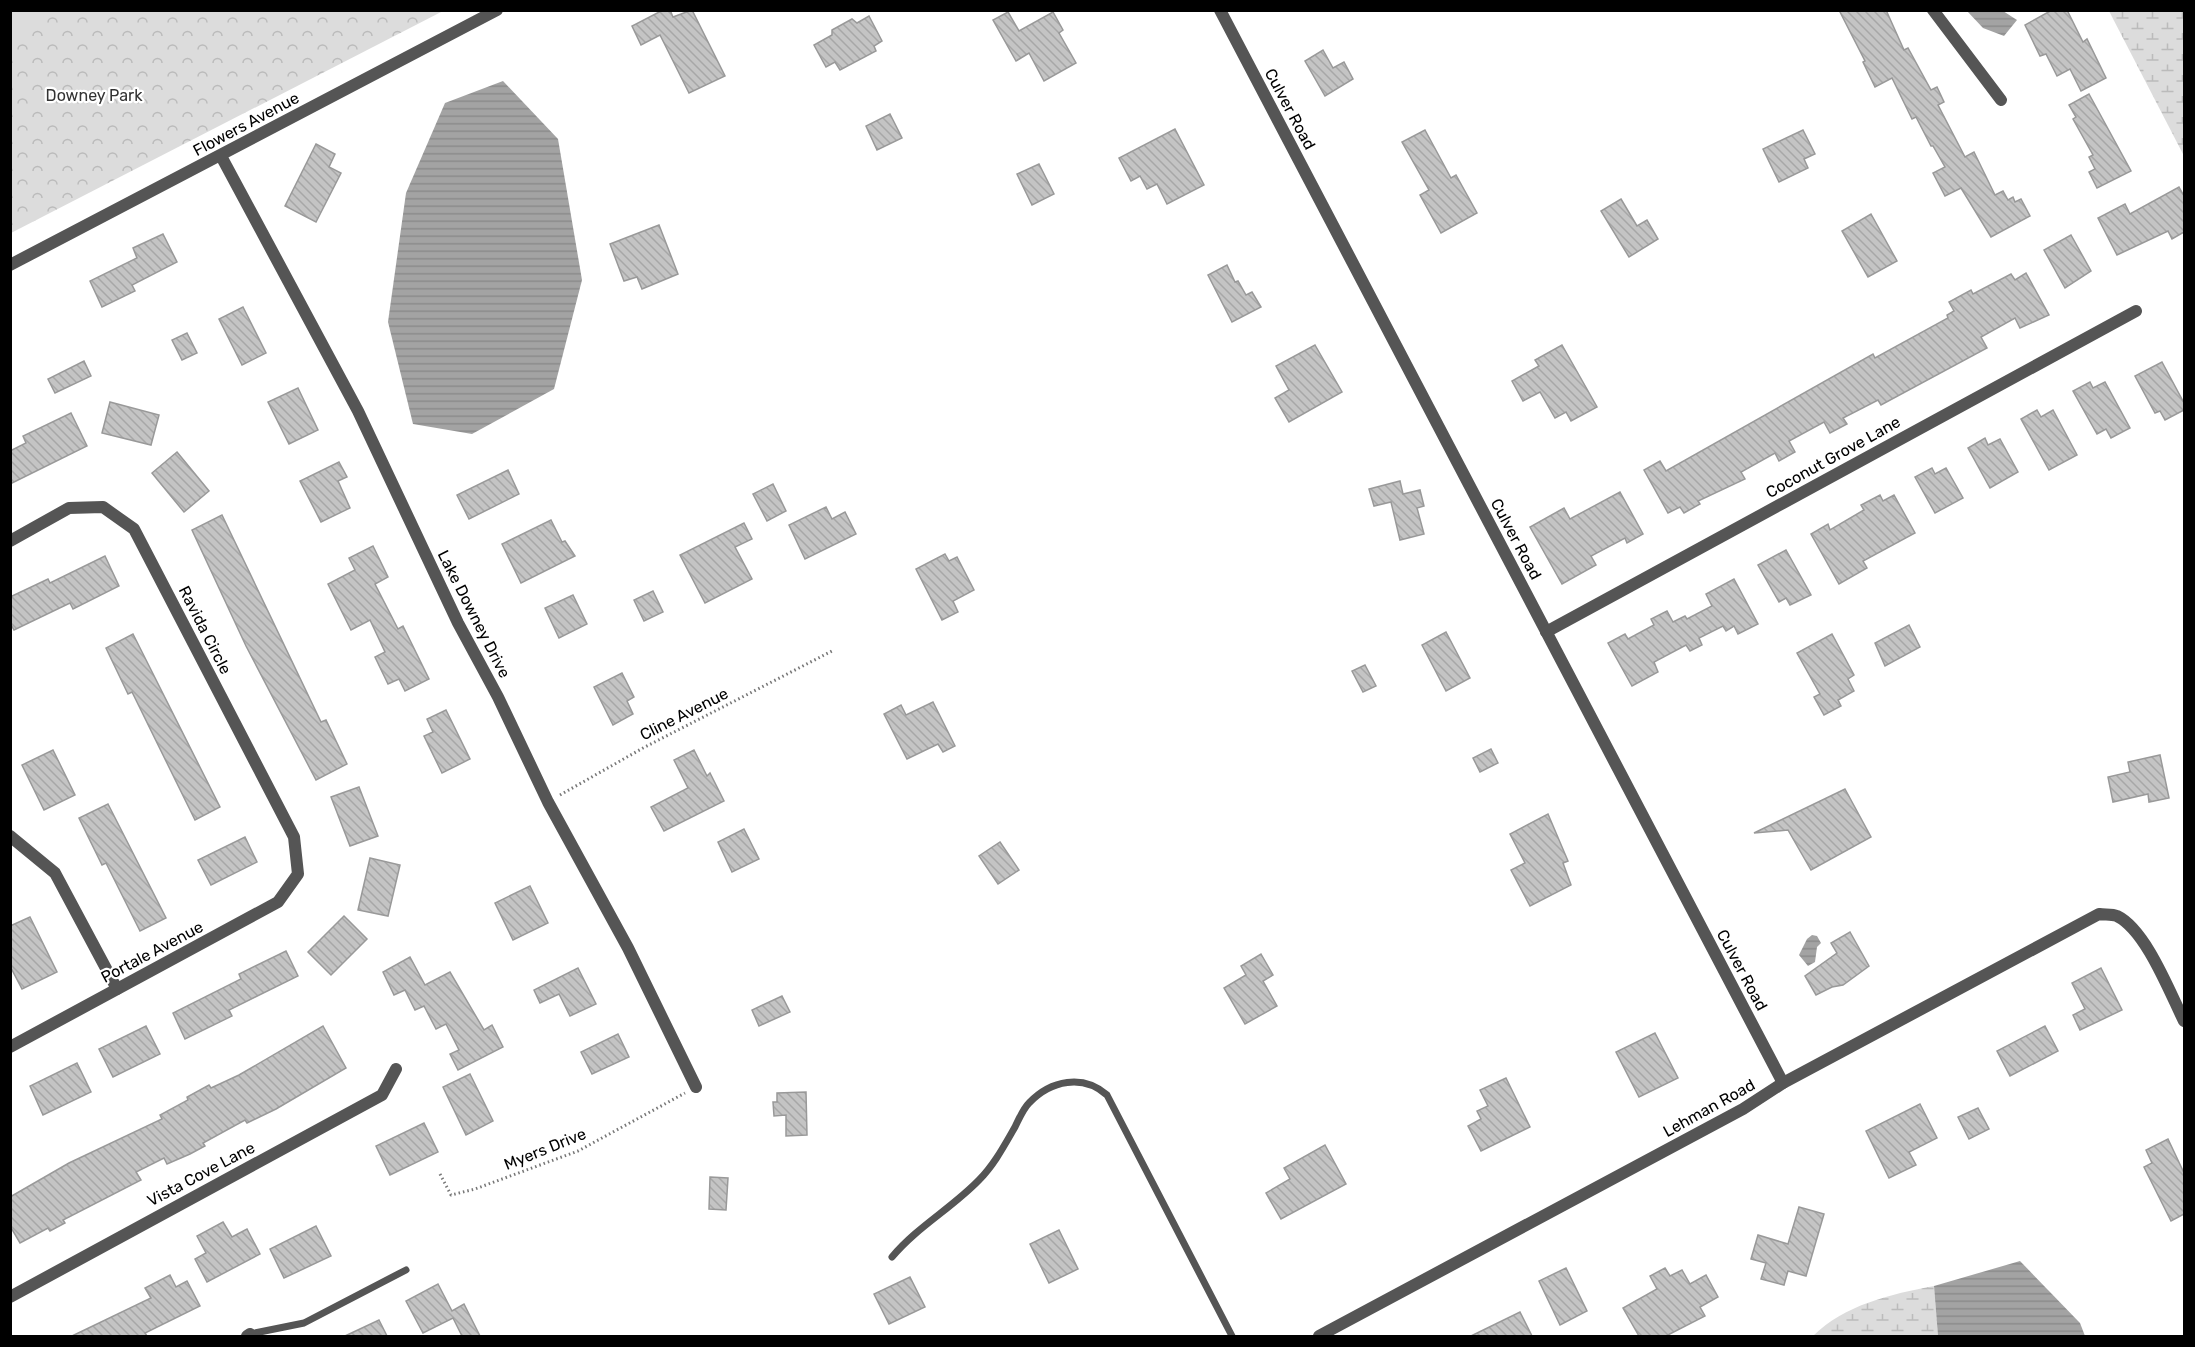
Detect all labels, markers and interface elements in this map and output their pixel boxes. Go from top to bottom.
street label: Culver Road [1261,65,1319,153]
park label: Downey Park [46,86,143,105]
street label: Flowers Avenue [190,88,302,160]
street label: Coconut Grove Lane [1762,412,1904,502]
street label: Culver Road [1487,495,1545,583]
street label: Lake Downey Drive [434,547,514,681]
street label: Ravida Circle [175,583,235,677]
street label: Cline Avenue [637,684,731,744]
street label: Portale Avenue [98,917,206,987]
street label: Culver Road [1713,926,1771,1014]
street label: Lehman Road [1660,1075,1758,1141]
street label: Myers Drive [501,1124,589,1174]
street label: Vista Cove Lane [144,1138,258,1210]

